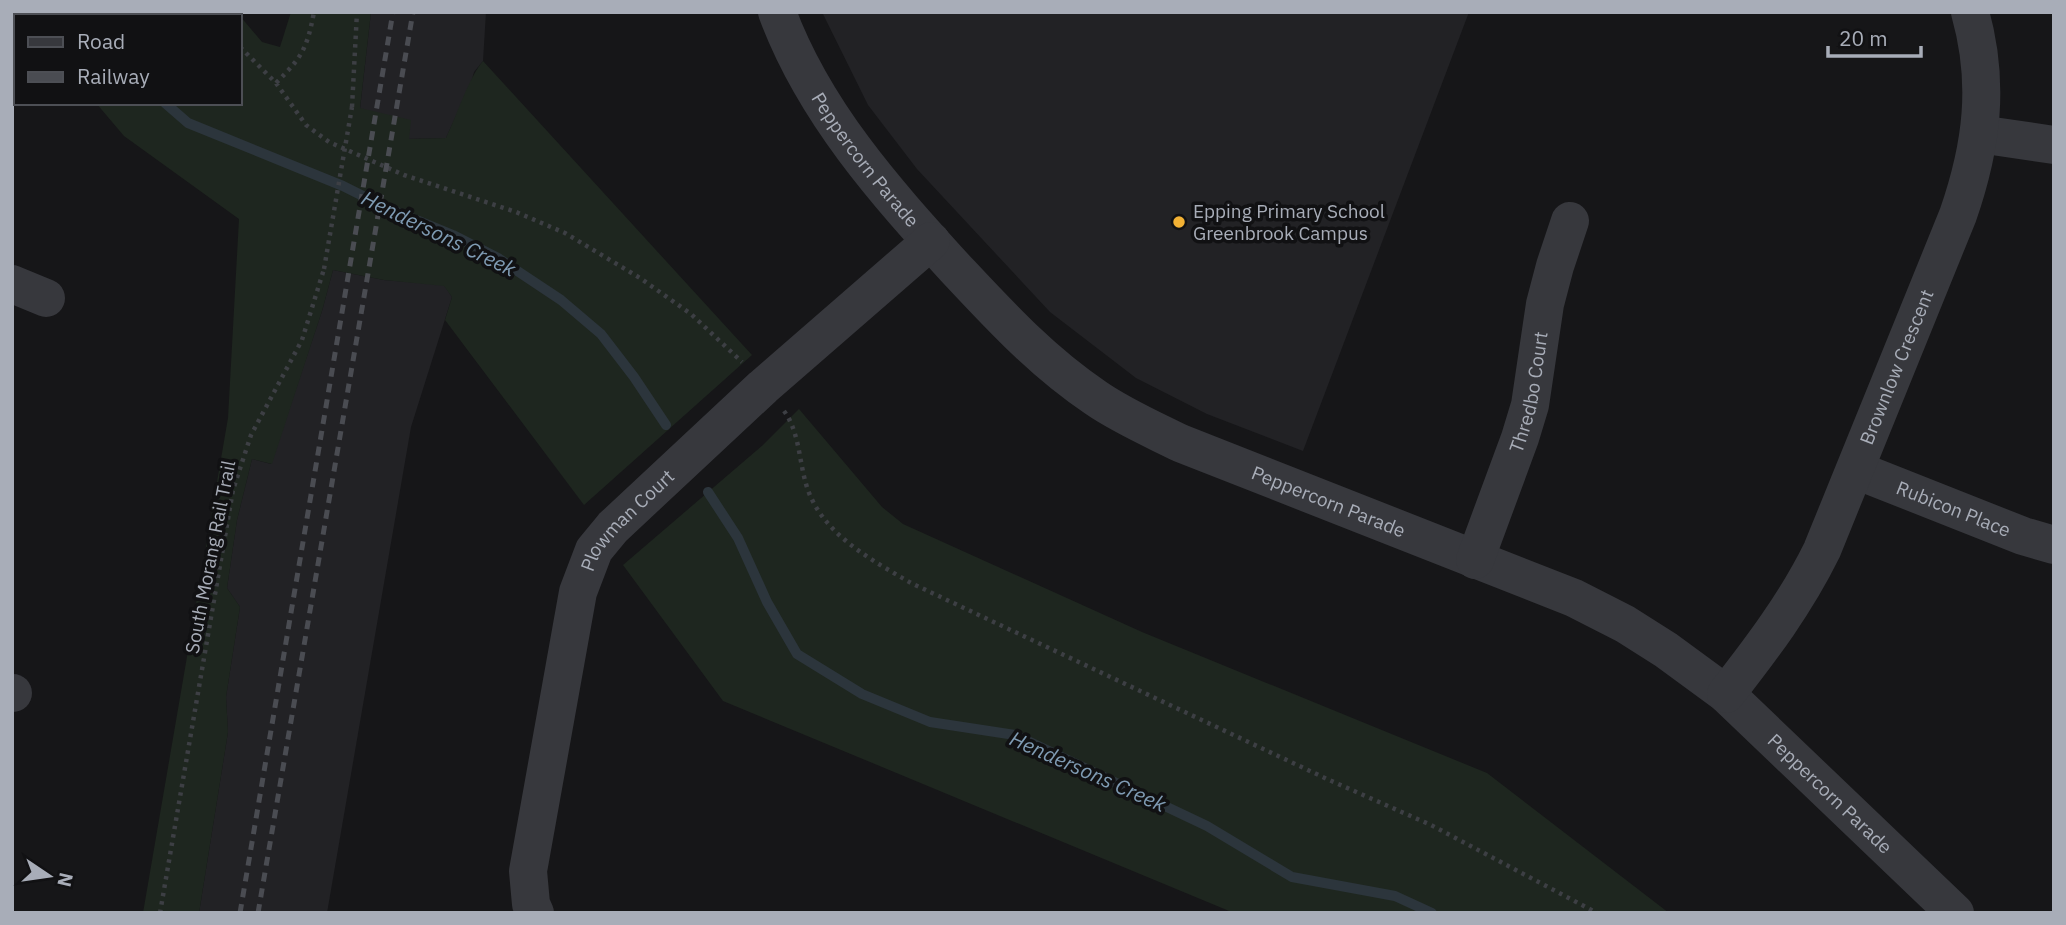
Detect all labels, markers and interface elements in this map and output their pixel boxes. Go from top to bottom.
legend [14,14,242,105]
scale bar [1828,14,1921,58]
text: 20 m [1839,24,1888,52]
text: Road [77,27,125,55]
text: Railway [77,62,150,90]
street label: Peppercorn Parade [807,88,924,232]
water label: Hendersons Creek [357,184,522,283]
place label: Epping Primary School Greenbrook Campus [1193,199,1385,245]
marker: Epping Primary School Greenbrook Campus [1171,214,1187,230]
street label: Brownlow Crescent [1854,286,1939,448]
street label: Thredbo Court [1504,330,1553,456]
street label: South Morang Rail Trail [179,458,241,656]
street label: Peppercorn Parade [1248,460,1409,542]
street label: Plowman Court [575,464,679,575]
street label: Rubicon Place [1893,475,2014,542]
water label: Hendersons Creek [1005,724,1172,818]
street label: Peppercorn Parade [1763,728,1897,859]
north arrow [14,841,84,911]
text: N [52,870,79,889]

